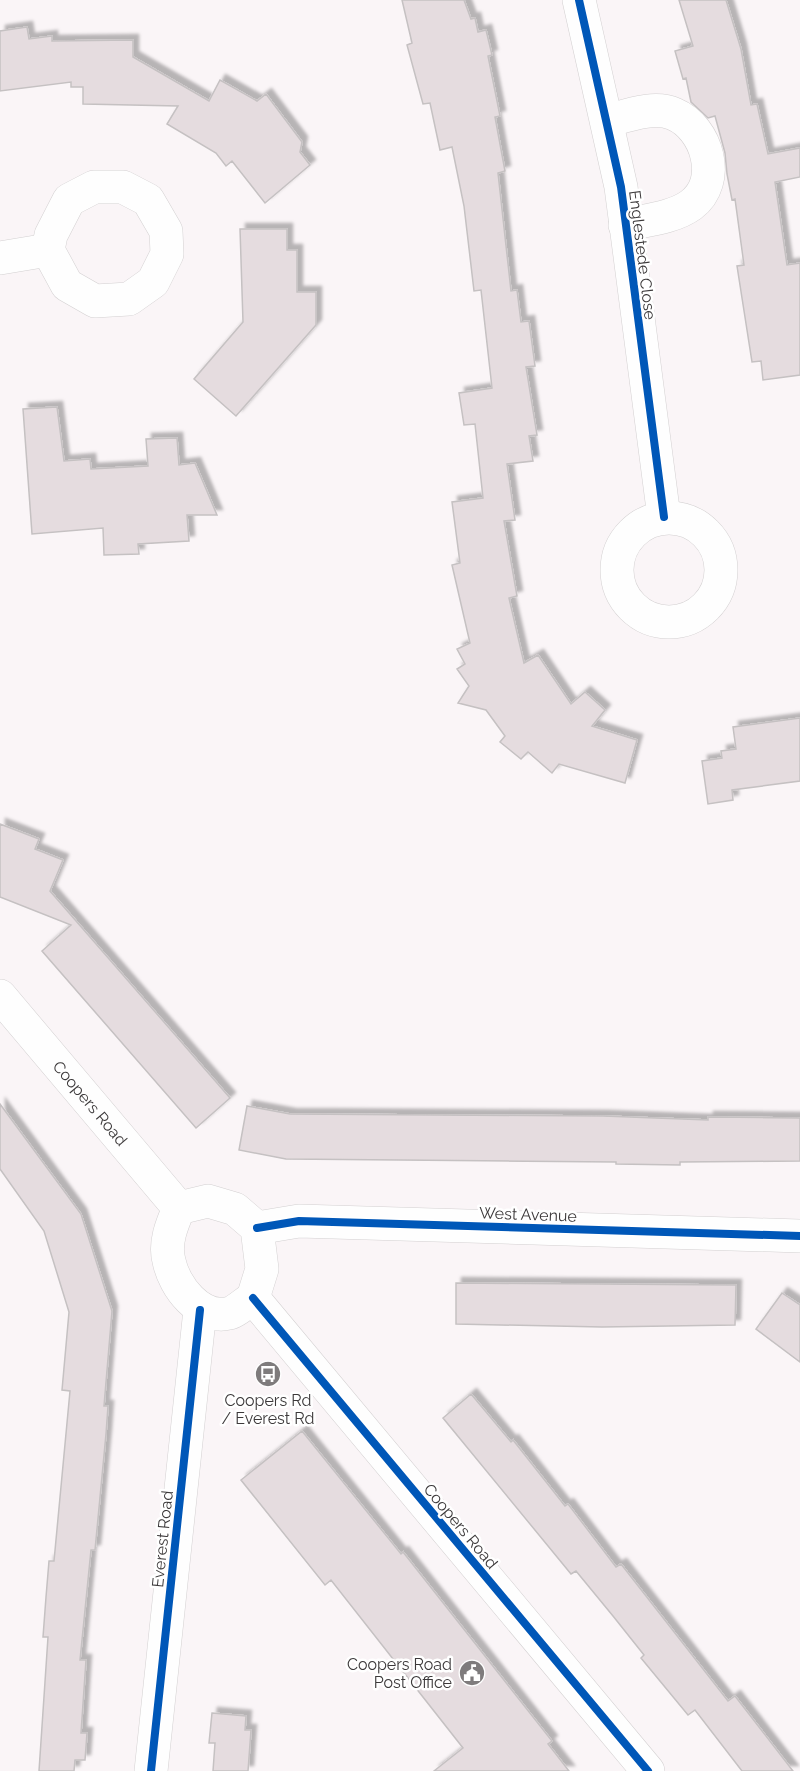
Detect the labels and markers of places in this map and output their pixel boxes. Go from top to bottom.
bus stop icon: Coopers Rd / Everest Rd [253,1359,283,1389]
place label: Coopers Rd / Everest Rd [222,1391,314,1428]
place label: Coopers Road Post Office [347,1655,452,1692]
public building icon: Coopers Road Post Office [457,1658,487,1688]

